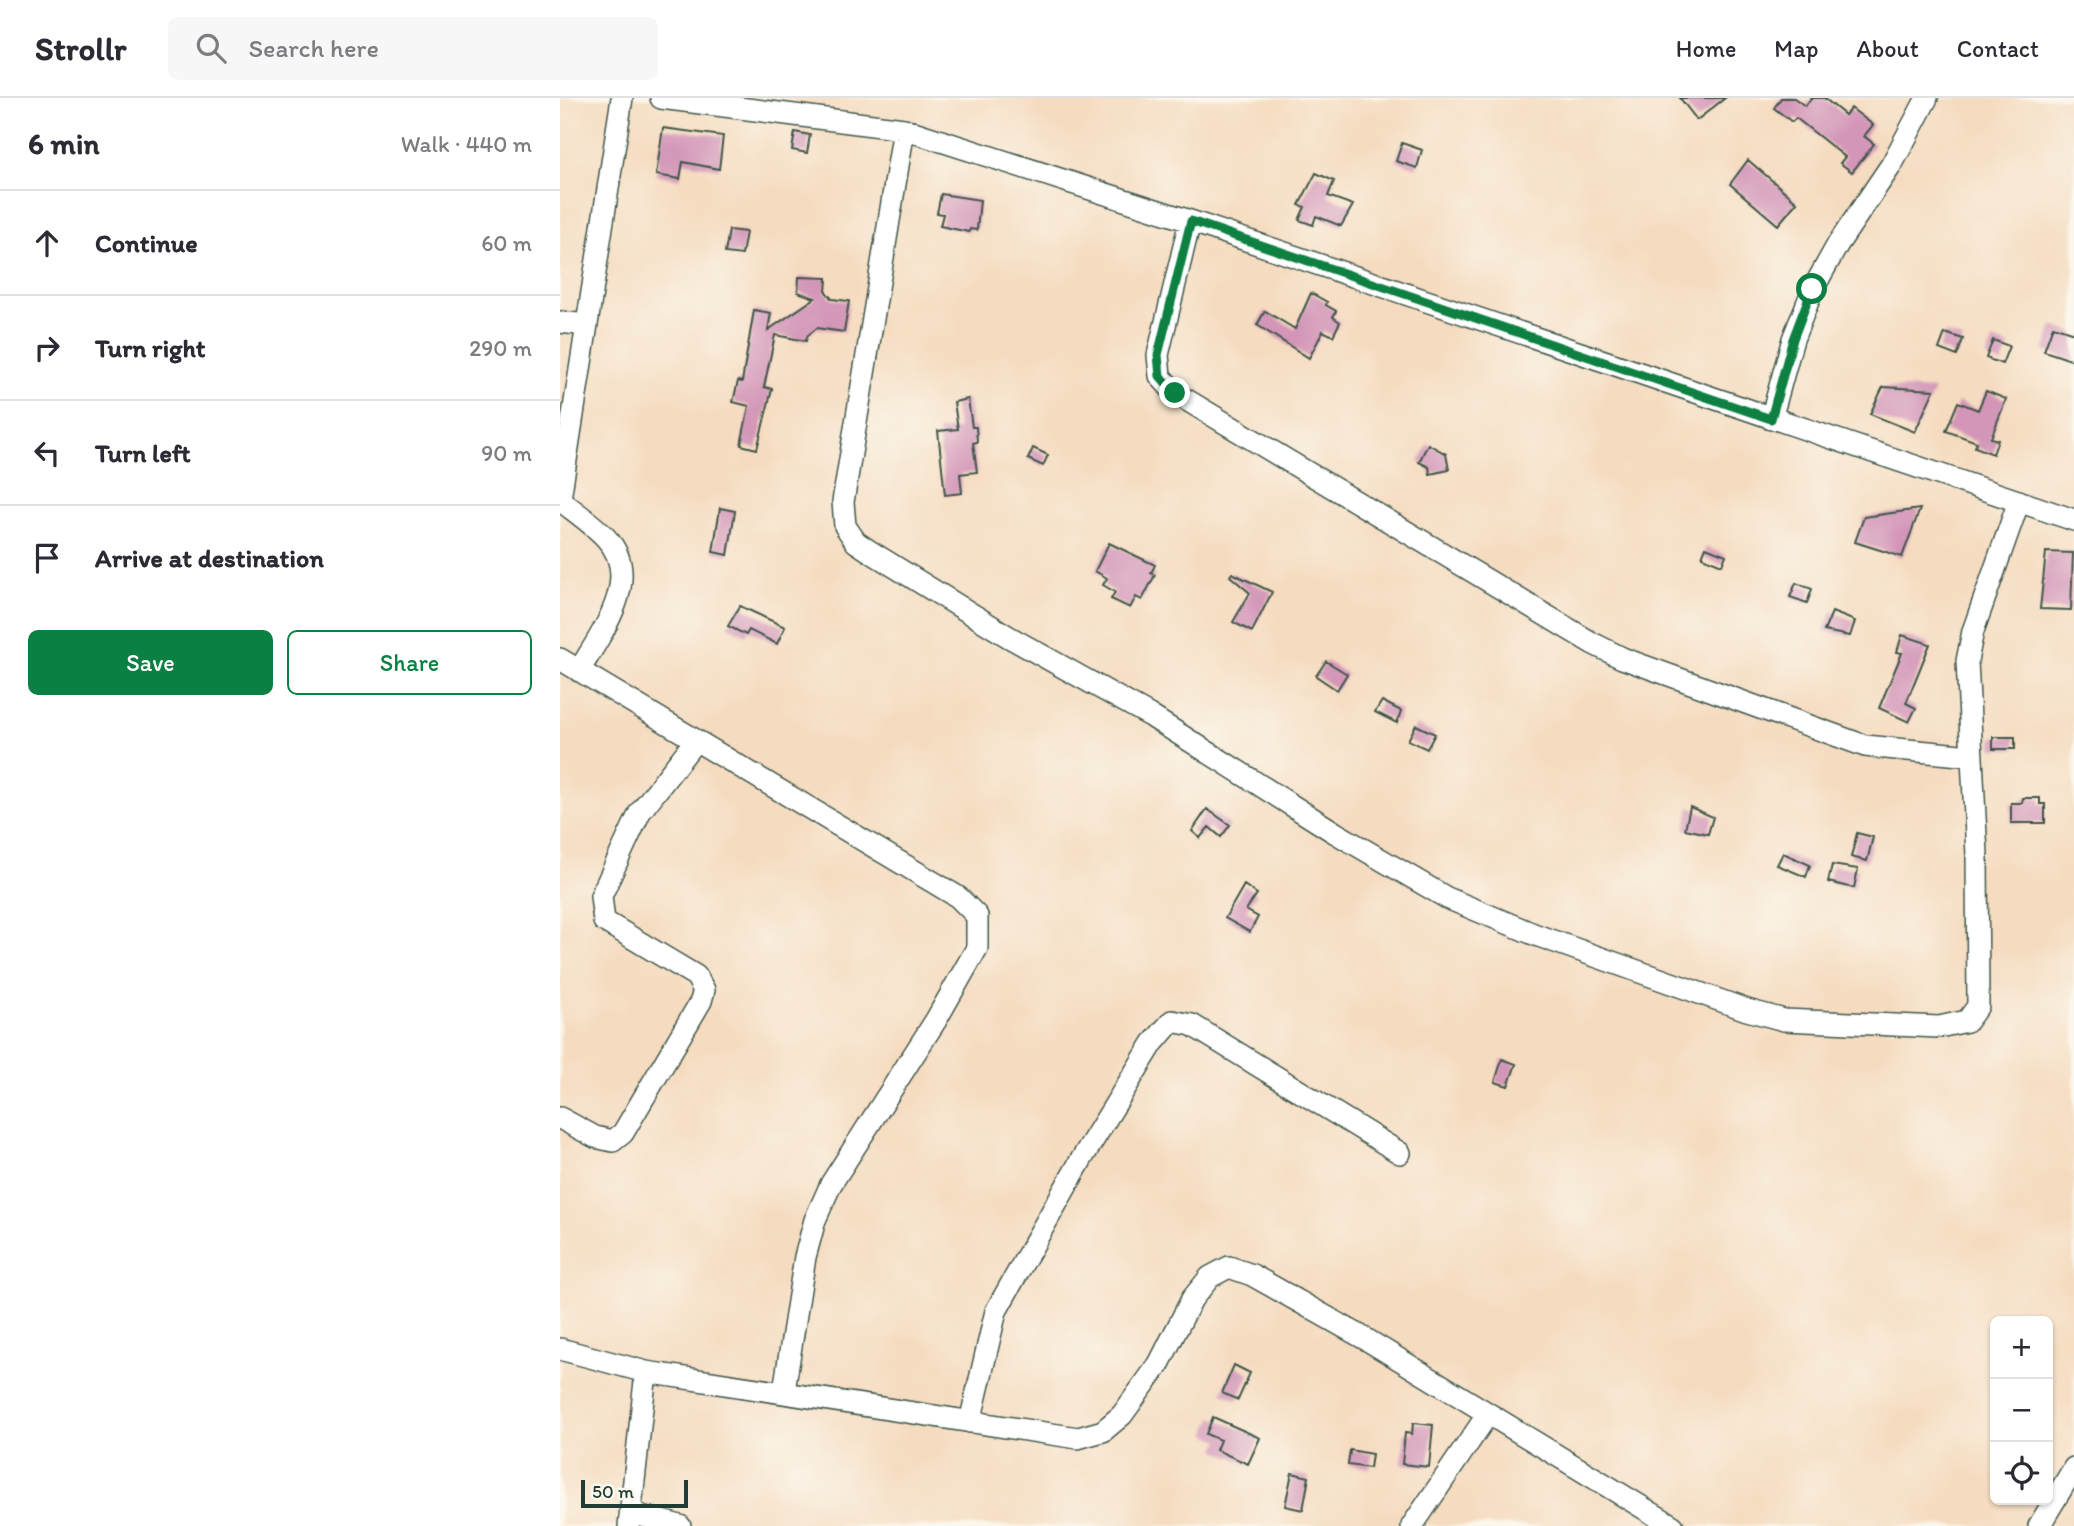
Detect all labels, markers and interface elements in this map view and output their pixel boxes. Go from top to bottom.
search box [168,17,658,80]
text: Strollr [35,29,126,68]
icon: search [192,29,230,67]
text: Search here [248,32,379,64]
text: Home [1676,34,1736,63]
text: Map [1774,34,1818,63]
text: About [1856,34,1919,63]
text: Contact [1957,34,2039,63]
text: 6 min [28,125,100,162]
text: Walk · 440 m [401,130,532,158]
icon: ahead [28,224,66,262]
text: Continue [95,227,198,259]
text: 60 m [481,229,532,257]
route start [1796,273,1827,304]
icon: right [28,329,66,367]
text: Turn right [95,332,206,364]
text: 290 m [469,334,532,362]
route end [1159,377,1190,408]
icon: left [28,434,66,472]
text: Turn left [95,437,191,469]
text: 90 m [481,439,532,467]
icon: arrive [28,539,66,577]
text: Arrive at destination [95,542,324,574]
button: Save [28,630,273,695]
button: Share [287,630,532,695]
map controls [1990,1316,2053,1505]
button: + [1990,1316,2053,1379]
button: − [1990,1379,2053,1442]
button: locate [1990,1442,2053,1505]
scale bar [581,1477,688,1509]
text: 50 m [592,1480,634,1503]

